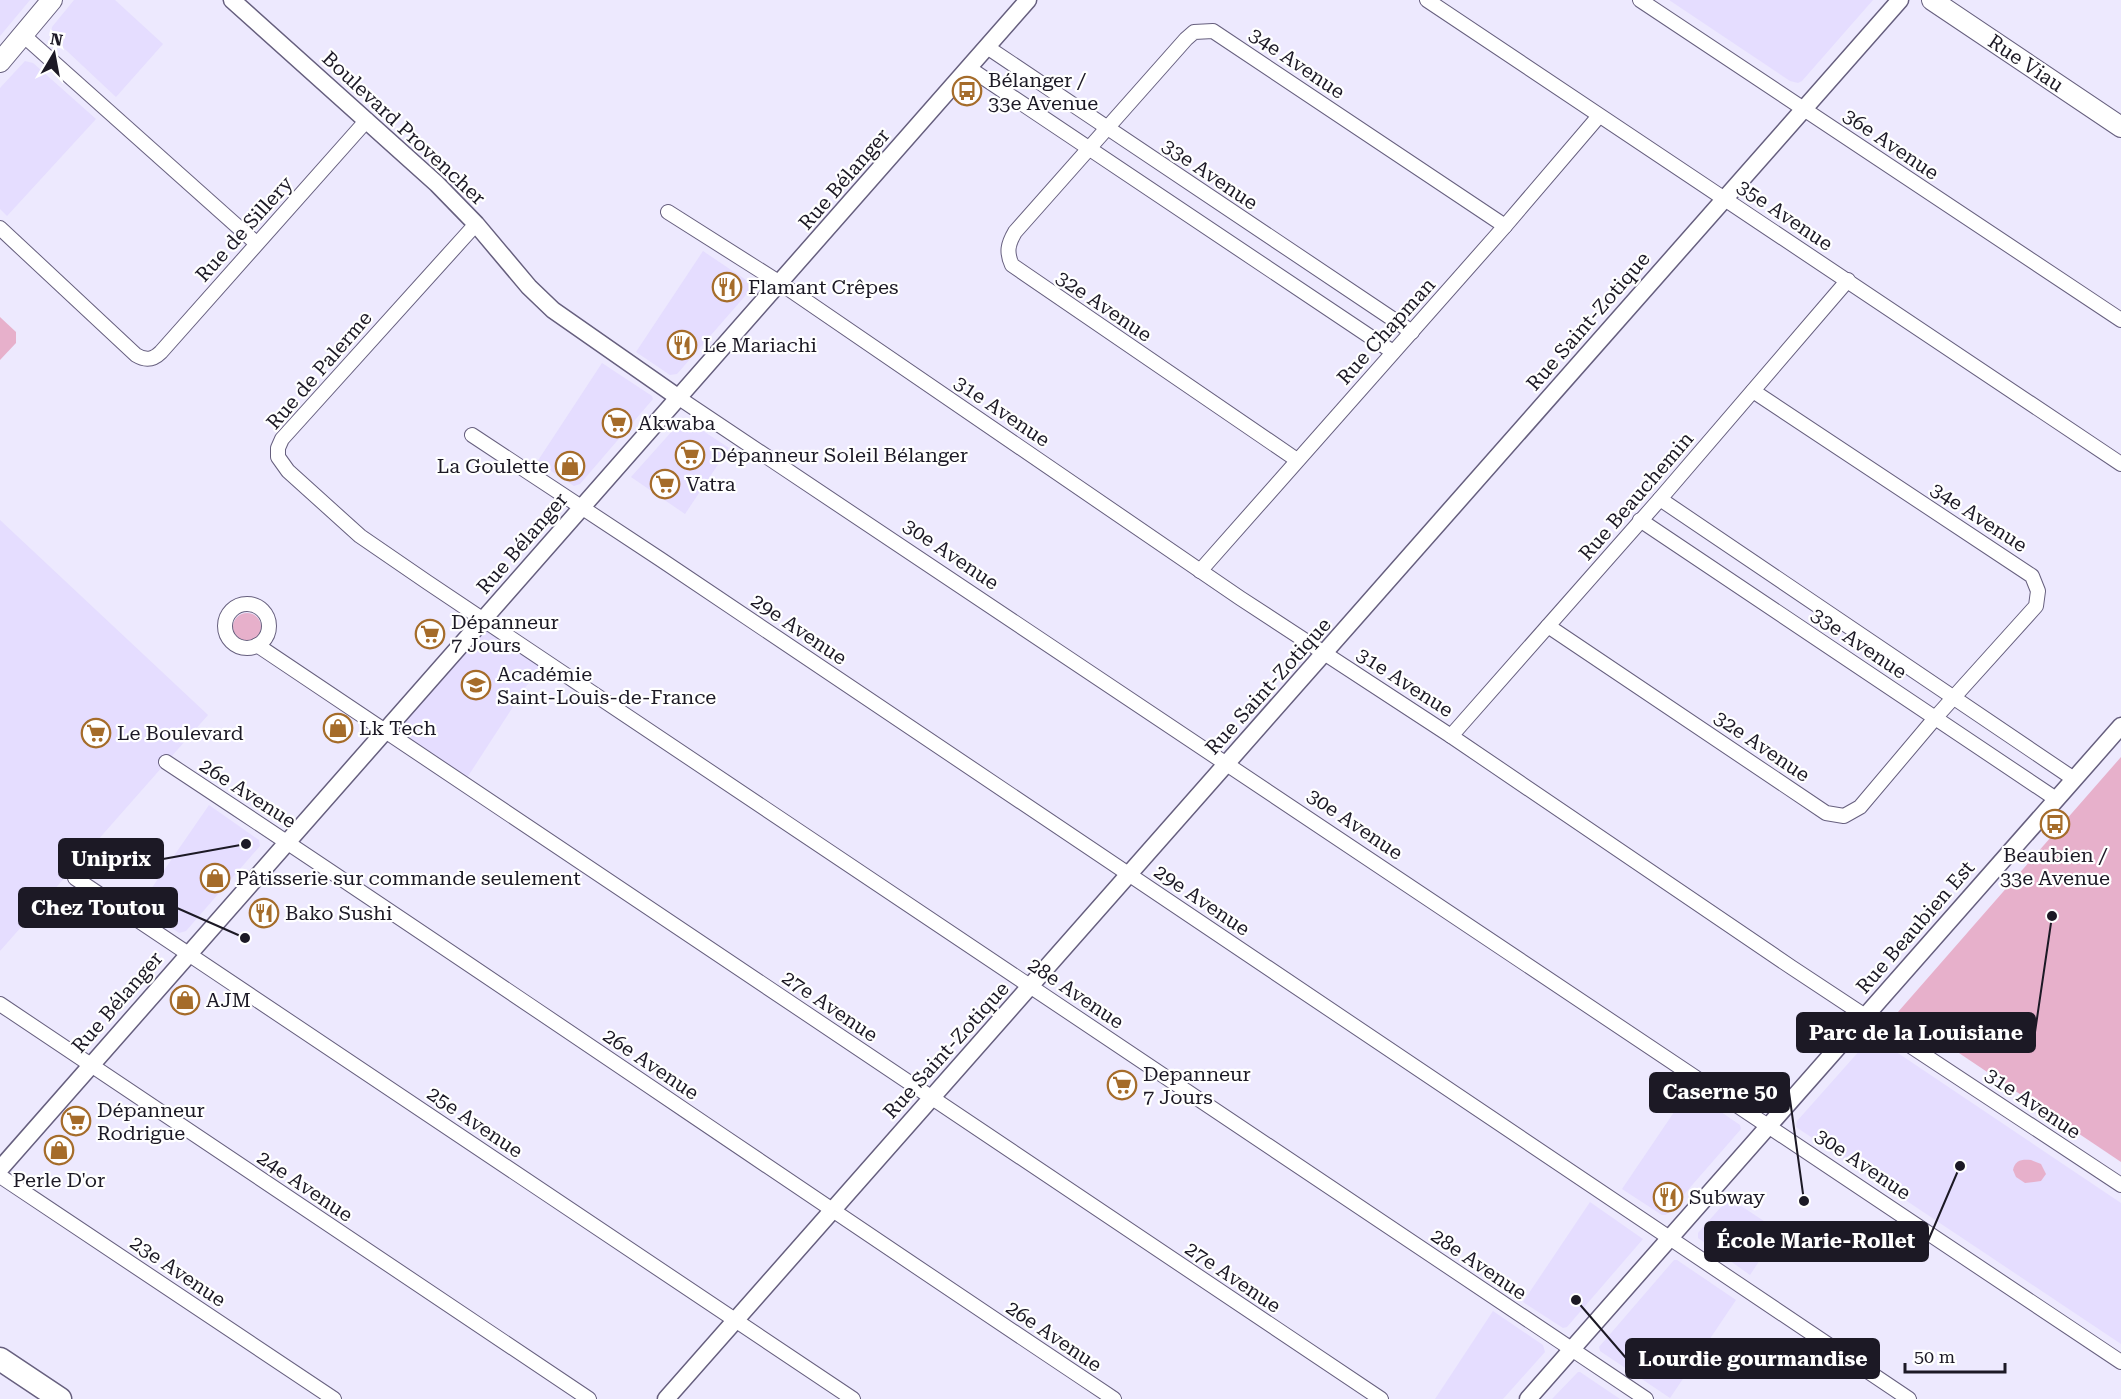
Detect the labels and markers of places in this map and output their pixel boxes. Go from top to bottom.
place label: Bélanger / 33e Avenue [988,68,1098,115]
bus stop icon: Bélanger / 33e Avenue [951,75,983,107]
restaurant icon: Flamant Crêpes [711,271,743,303]
place label: Flamant Crêpes [748,275,899,299]
restaurant icon: Le Mariachi [666,329,698,361]
place label: Le Mariachi [703,333,817,357]
supermarket icon: Akwaba [601,407,633,439]
place label: Akwaba [638,411,716,435]
supermarket icon: Dépanneur Soleil Bélanger [674,439,706,471]
place label: Dépanneur Soleil Bélanger [711,443,968,467]
shop icon: La Goulette [554,450,586,482]
place label: La Goulette [437,454,549,478]
supermarket icon: Vatra [649,468,681,500]
place label: Vatra [686,472,736,496]
place label: Dépanneur 7 Jours [451,610,559,657]
supermarket icon: Dépanneur 7 Jours [414,618,446,650]
place label: Académie Saint-Louis-de-France [497,662,716,709]
school or university icon: Académie Saint-Louis-de-France [460,669,492,701]
shop icon: Lk Tech [322,712,354,744]
place label: Lk Tech [359,716,436,740]
supermarket icon: Le Boulevard [80,717,112,749]
place label: Le Boulevard [117,721,244,745]
bus stop icon: Beaubien / 33e Avenue [2039,808,2071,840]
callout: Uniprix [59,839,163,878]
place label: Beaubien / 33e Avenue [2000,843,2110,890]
shop icon: Pâtisserie sur commande seulement [199,862,231,894]
place label: Pâtisserie sur commande seulement [236,866,581,890]
callout: Chez Toutou [19,888,177,927]
restaurant icon: Bako Sushi [248,897,280,929]
place label: Bako Sushi [285,901,392,925]
shop icon: AJM [169,984,201,1016]
place label: AJM [206,988,251,1012]
callout: Parc de la Louisiane [1797,1013,2035,1052]
place label: Depanneur 7 Jours [1143,1062,1251,1109]
supermarket icon: Depanneur 7 Jours [1106,1069,1138,1101]
callout: Caserne 50 [1650,1073,1789,1112]
place label: Dépanneur Rodrigue [97,1098,205,1145]
supermarket icon: Dépanneur Rodrigue [60,1105,92,1137]
shop icon: Perle D'or [43,1134,75,1166]
place label: Perle D'or [13,1168,105,1192]
restaurant icon: Subway [1652,1181,1684,1213]
place label: Subway [1689,1185,1765,1209]
callout: École Marie-Rollet [1705,1222,1928,1261]
callout: Lourdie gourmandise [1626,1339,1879,1378]

